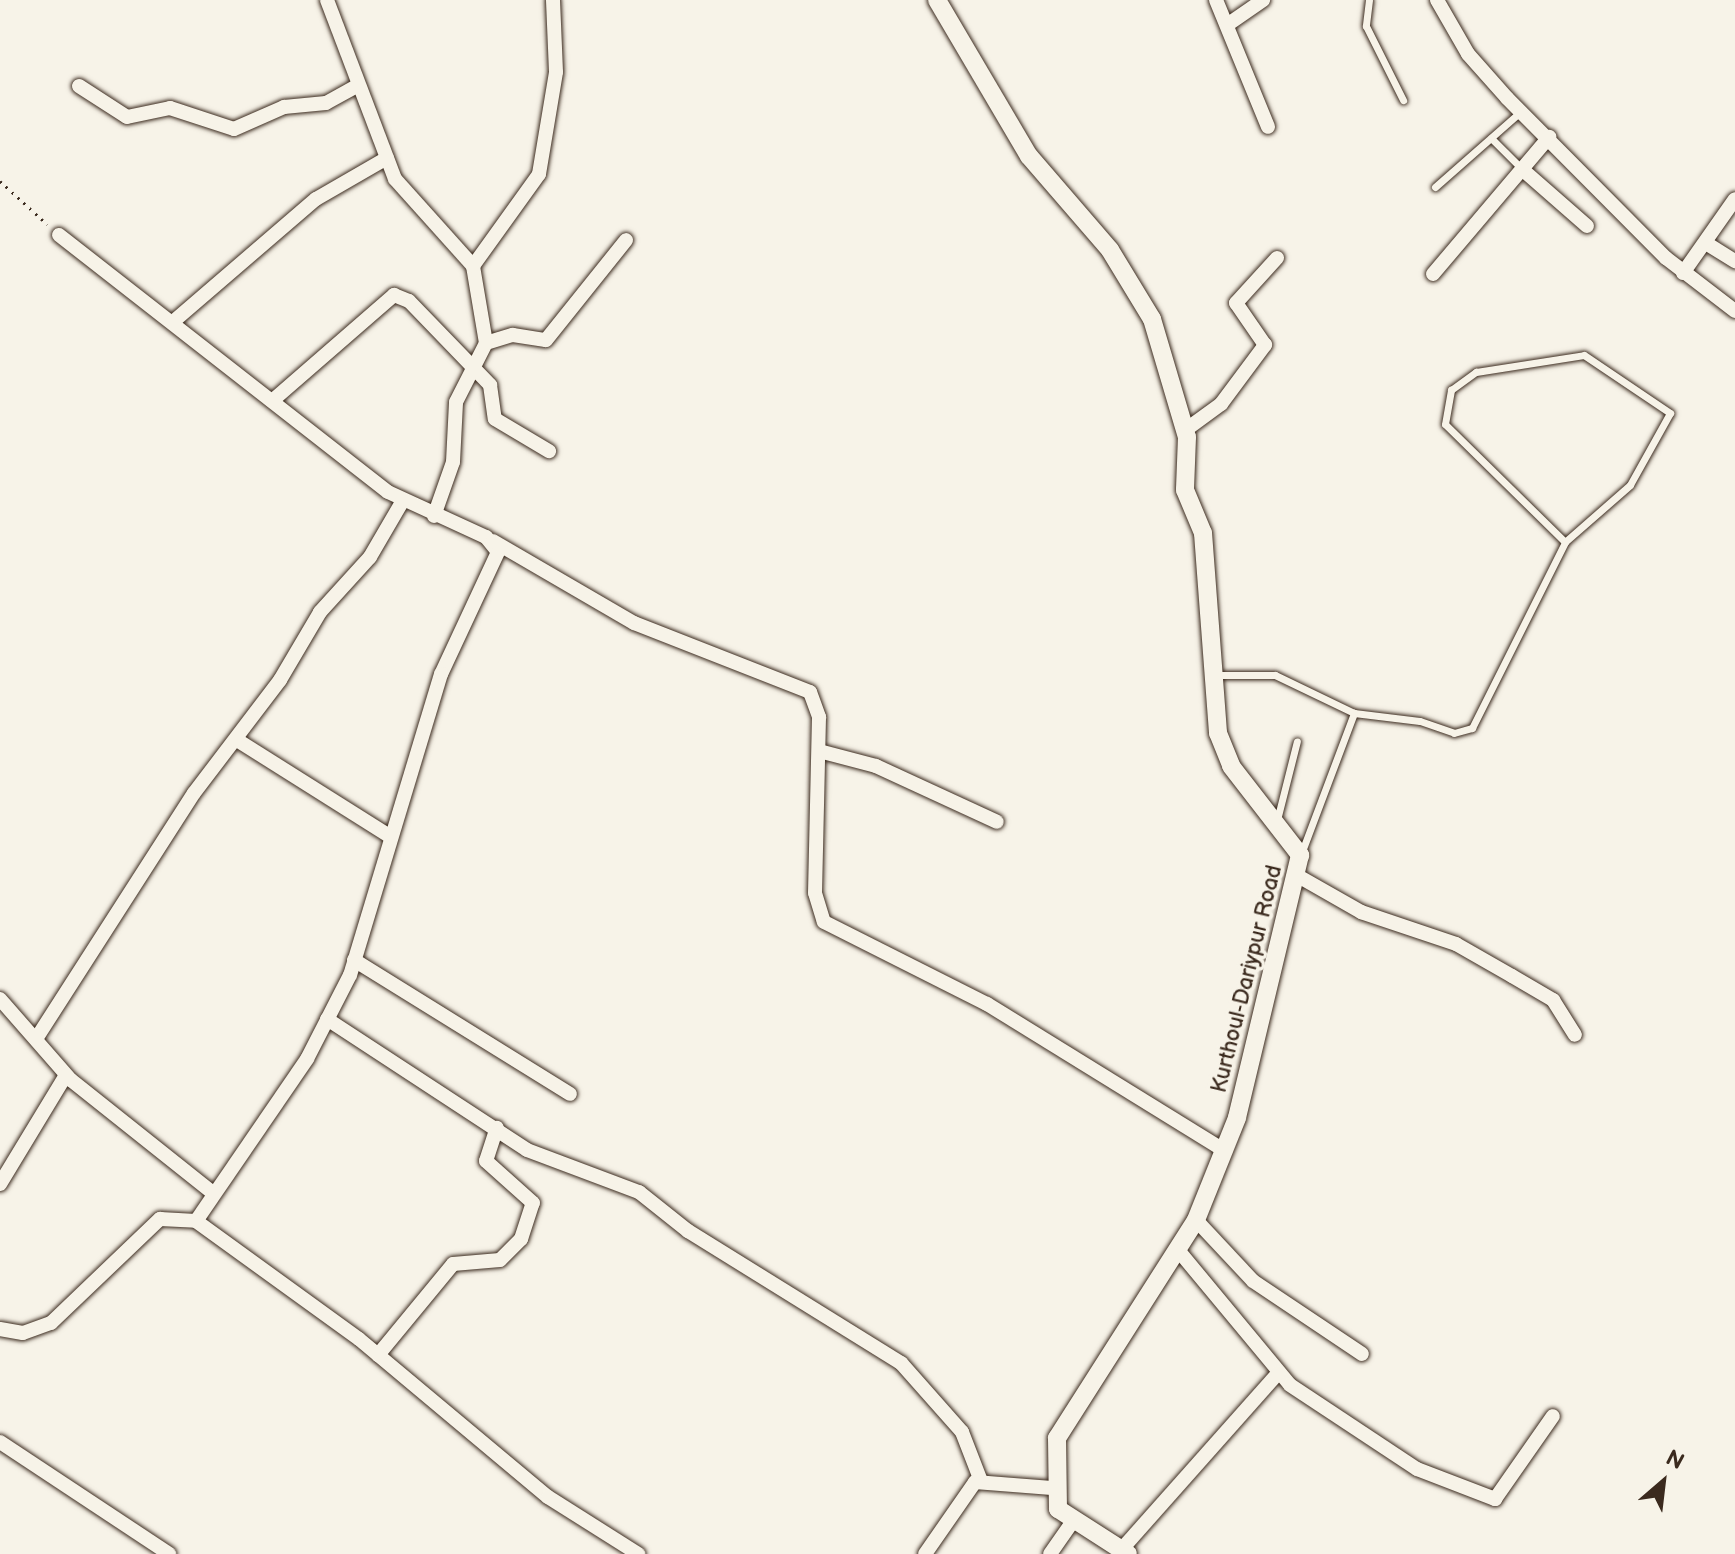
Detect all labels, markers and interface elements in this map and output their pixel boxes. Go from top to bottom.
street label: Kurthoul-Dariypur Road [1206,862,1288,1096]
north arrow [1623,1442,1703,1522]
text: N [1661,1445,1688,1476]

